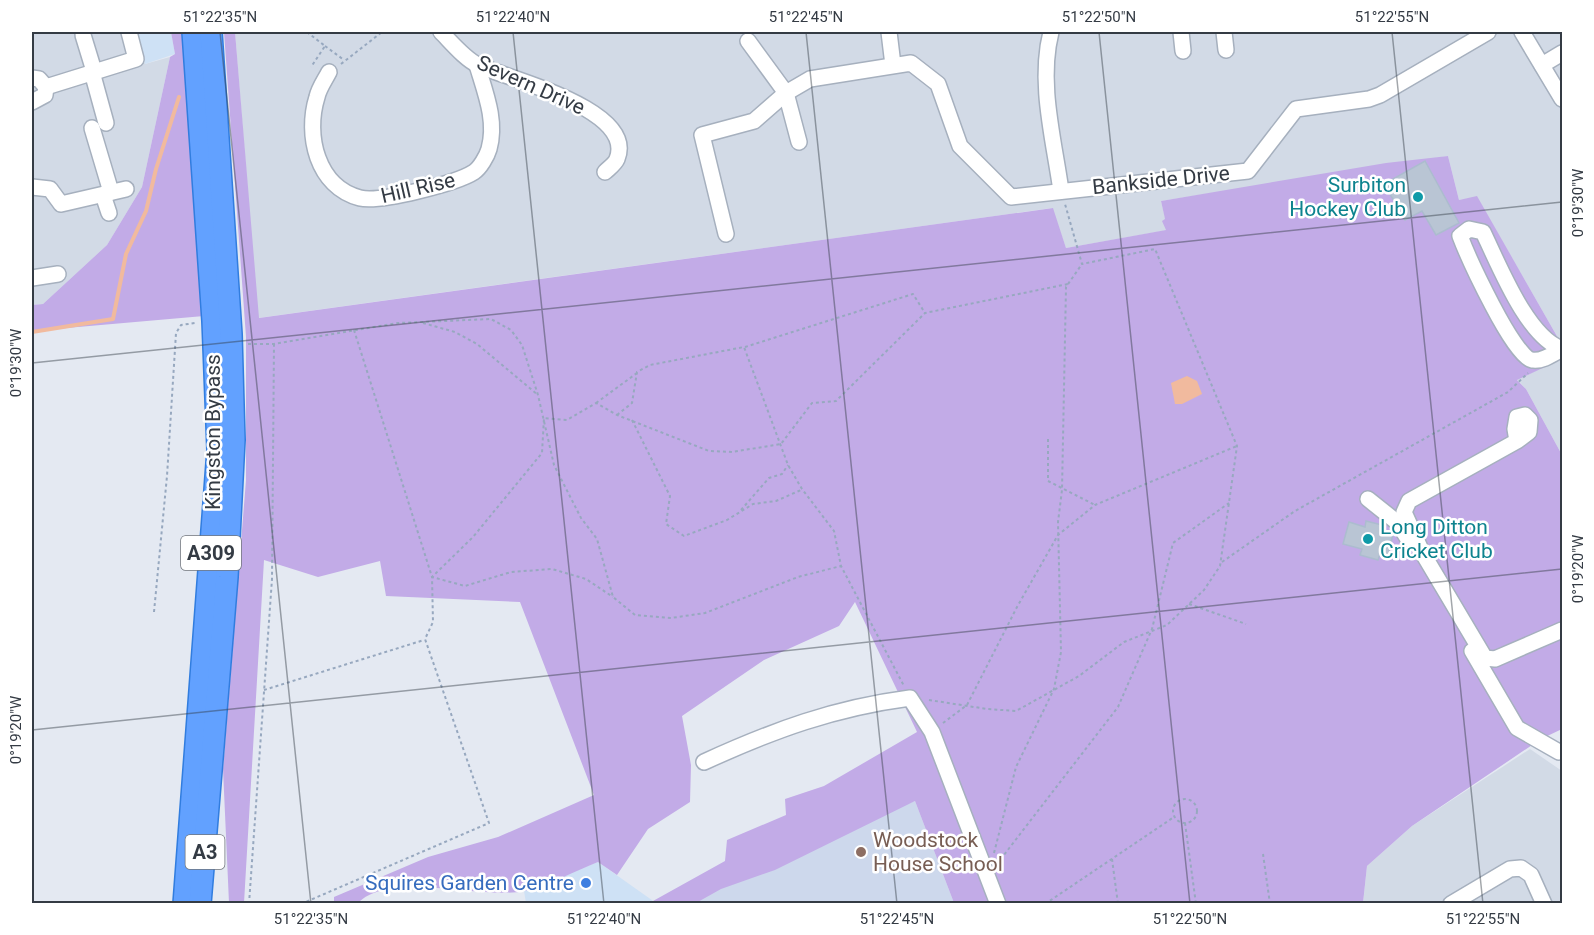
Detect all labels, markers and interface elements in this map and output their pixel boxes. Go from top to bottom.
text: 51°22'35"N [183,8,257,26]
text: 51°22'40"N [476,8,550,26]
text: 51°22'45"N [769,8,843,26]
text: 51°22'50"N [1062,8,1136,26]
text: 51°22'55"N [1355,8,1429,26]
street label: Severn Drive [473,50,589,120]
street label: Bankside Drive [1091,161,1231,199]
street label: Hill Rise [379,168,457,208]
text: 0°19'30"W [1569,169,1587,237]
place label: Surbiton Hockey Club [1289,173,1406,221]
marker: Surbiton Hockey Club [1411,190,1425,204]
text: 0°19'30"W [7,329,25,397]
street label: Kingston Bypass [201,354,225,510]
place label: Long Ditton Cricket Club [1380,515,1493,563]
marker: Long Ditton Cricket Club [1361,532,1375,546]
text: 0°19'20"W [1569,535,1587,603]
road number: A309 [181,536,241,570]
text: 0°19'20"W [7,696,25,764]
place label: Woodstock House School [873,828,1003,876]
road number: A3 [186,835,224,869]
marker: Woodstock House School [854,845,868,859]
place label: Squires Garden Centre [365,871,574,895]
marker: Squires Garden Centre [579,876,593,890]
text: 51°22'35"N [274,910,348,928]
text: 51°22'40"N [567,910,641,928]
text: 51°22'45"N [860,910,934,928]
text: 51°22'50"N [1153,910,1227,928]
text: 51°22'55"N [1446,910,1520,928]

